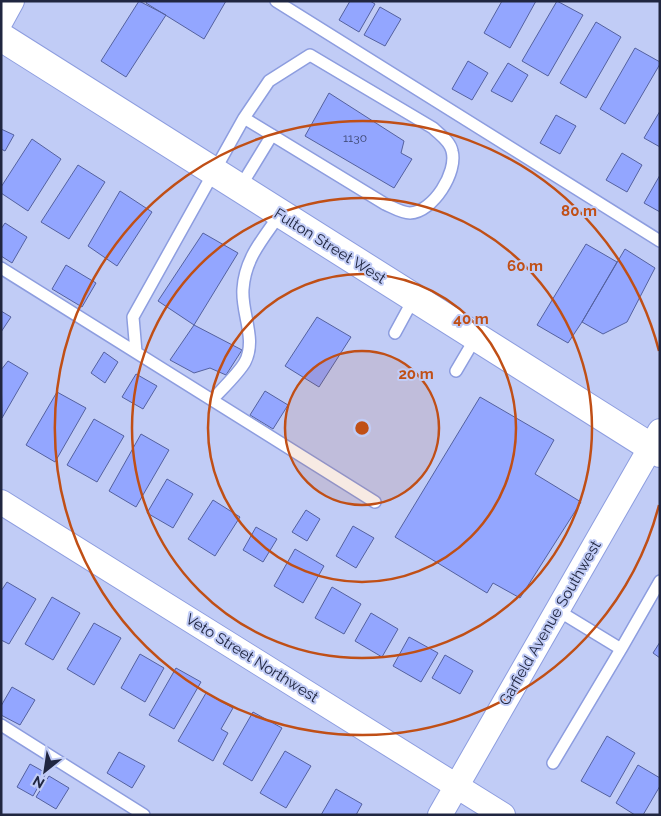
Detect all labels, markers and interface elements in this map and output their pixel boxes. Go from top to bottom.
house number: 1130 [343,131,367,145]
text: 80 m [561,202,597,220]
street label: Fulton Street West [271,204,389,288]
text: 60 m [507,257,543,275]
text: 40 m [453,310,489,328]
text: 20 m [398,365,434,383]
centre of rings [353,419,371,437]
street label: Garfield Avenue Southwest [495,537,605,709]
street label: Veto Street Northwest [182,610,322,706]
north arrow [20,746,70,796]
text: N [30,773,47,792]

